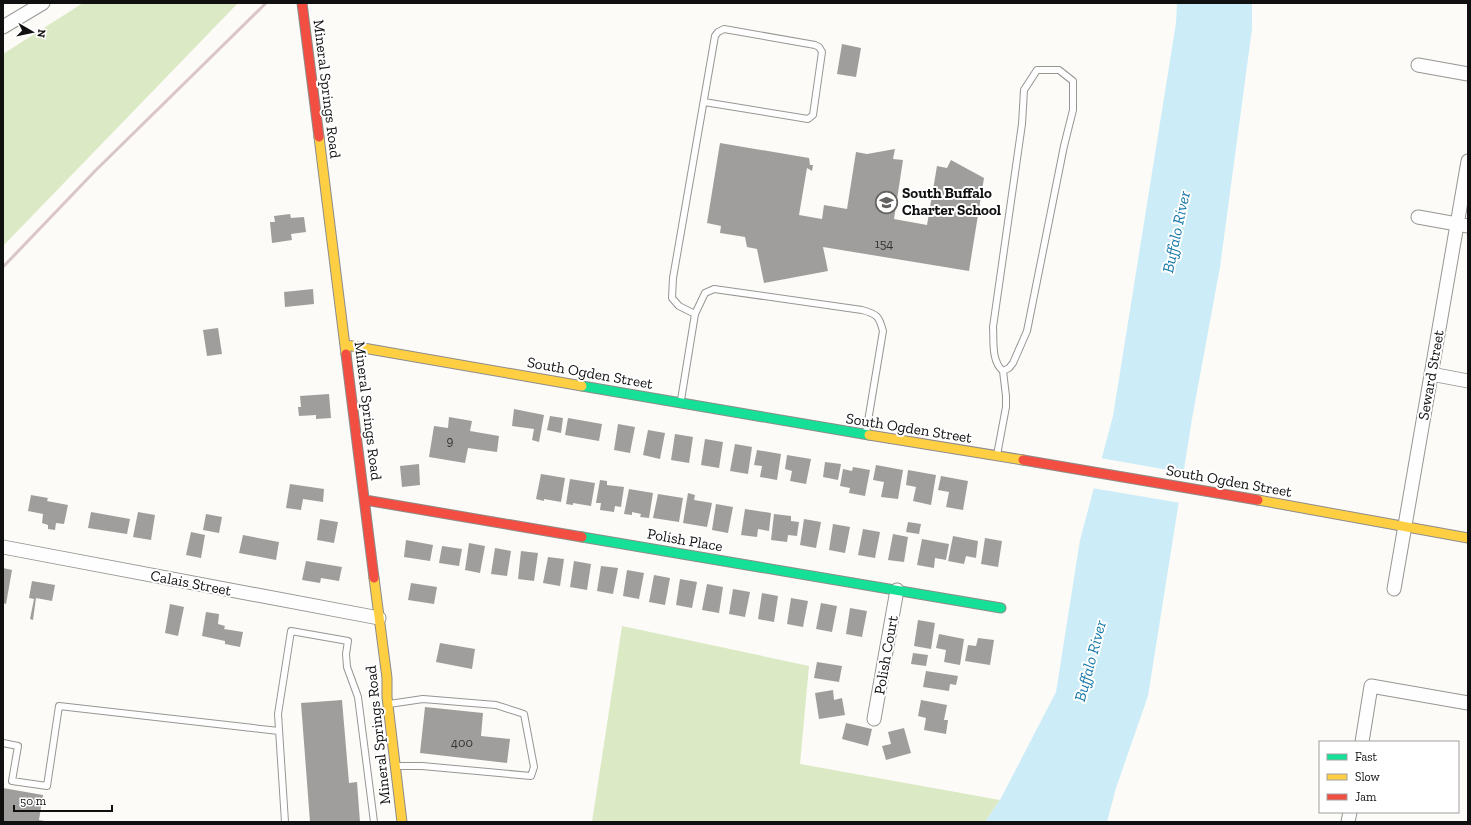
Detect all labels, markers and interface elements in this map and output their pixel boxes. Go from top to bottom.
north arrow [12,12,52,52]
street label: Mineral Springs Road [310,19,345,160]
text: N [34,28,48,39]
place label: South Buffalo Charter School [902,184,1001,219]
school or university icon: South Buffalo Charter School [873,189,899,215]
water label: Buffalo River [1158,189,1194,275]
house number: 154 [875,236,893,251]
street label: Seward Street [1414,328,1448,421]
street label: Mineral Springs Road [351,341,386,482]
street label: South Ogden Street [526,353,655,393]
street label: South Ogden Street [845,409,974,447]
house number: 9 [447,433,454,448]
street label: South Ogden Street [1165,461,1294,501]
street label: Polish Place [646,525,724,555]
street label: Calais Street [149,566,233,600]
street label: Polish Court [870,614,902,696]
water label: Buffalo River [1070,618,1110,704]
street label: Mineral Springs Road [362,664,394,805]
house number: 400 [451,735,473,750]
legend [1319,741,1459,813]
text: Fast [1355,750,1378,764]
text: Slow [1355,770,1381,784]
scale bar [14,787,112,813]
text: Jam [1355,790,1377,804]
text: 50 m [20,794,47,808]

